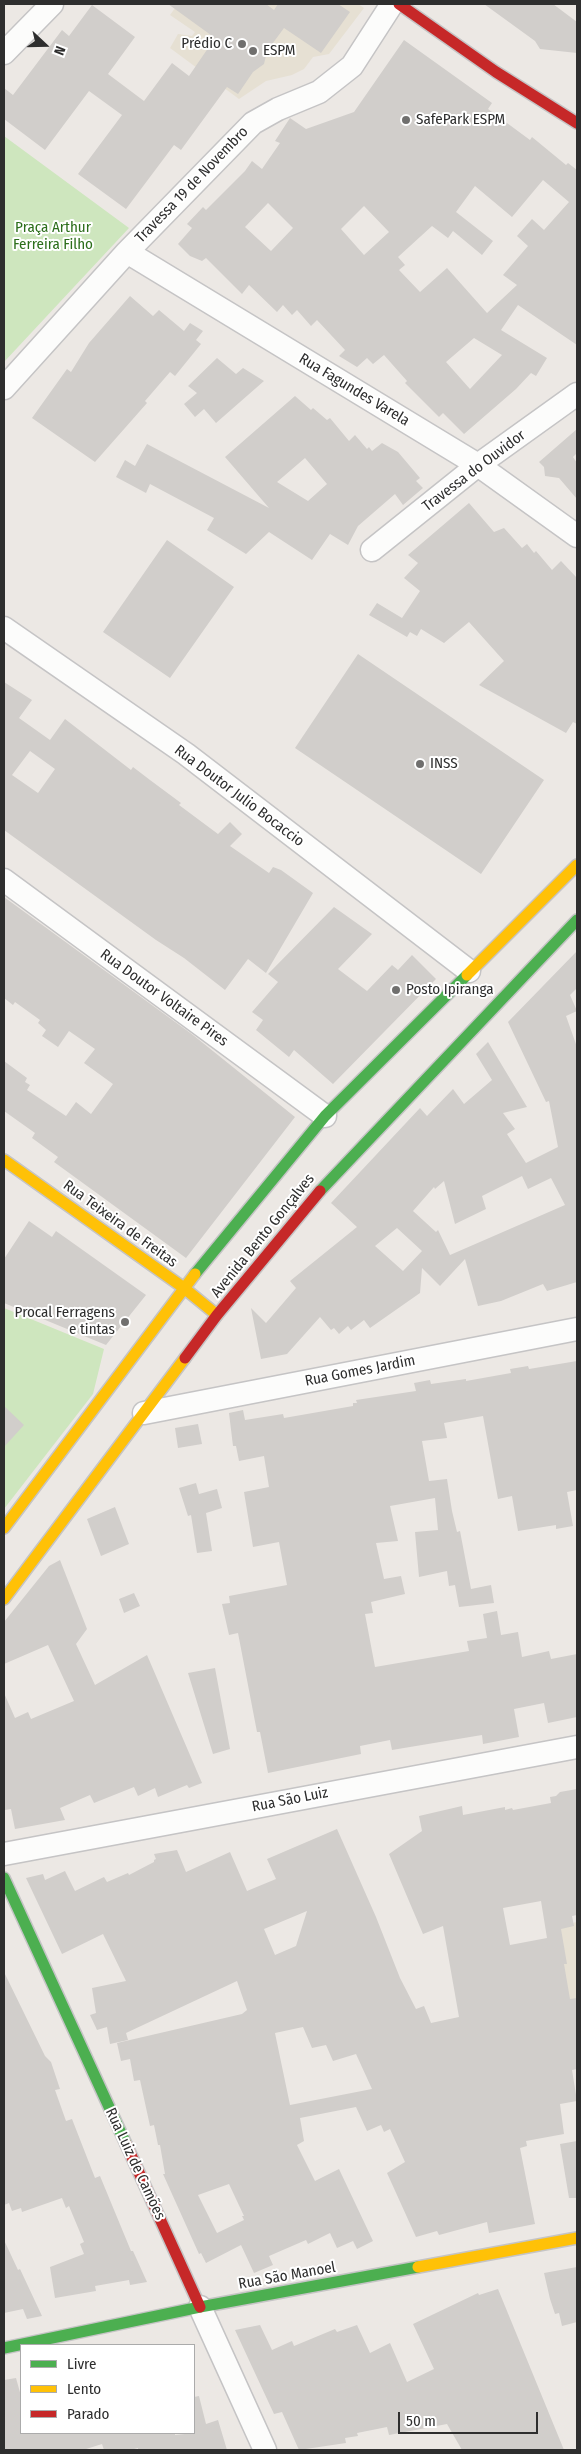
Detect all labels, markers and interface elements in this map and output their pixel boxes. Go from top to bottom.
north arrow [20,20,70,70]
place label: Prédio C [181,35,232,53]
marker: Prédio C [236,38,248,50]
place label: ESPM [263,42,295,60]
text: N [50,44,69,58]
marker: ESPM [247,45,259,57]
place label: SafePark ESPM [416,111,505,129]
marker: SafePark ESPM [400,114,412,126]
street label: Travessa 19 de Novembro [132,123,252,247]
park label: Praça Arthur Ferreira Filho [13,219,93,254]
street label: Rua Fagundes Varela [296,350,412,430]
street label: Travessa do Ouvidor [419,426,529,516]
street label: Rua Doutor Julio Bocaccio [171,741,307,851]
place label: INSS [430,755,458,773]
marker: INSS [414,758,426,770]
street label: Rua Doutor Voltaire Pires [97,946,231,1050]
place label: Posto Ipiranga [406,981,494,999]
marker: Posto Ipiranga [390,984,402,996]
street label: Avenida Bento Gonçalves [207,1170,319,1302]
street label: Rua Teixeira de Freitas [59,1176,181,1272]
place label: Procal Ferragens e tintas [15,1304,115,1339]
marker: Procal Ferragens e tintas [119,1316,131,1328]
street label: Rua Gomes Jardim [303,1351,417,1391]
street label: Rua São Luiz [250,1784,330,1816]
street label: Rua Luiz de Camões [101,2105,169,2223]
street label: Rua São Manoel [237,2259,337,2293]
legend [20,2344,195,2434]
text: Livre [67,2355,96,2373]
text: Lento [67,2380,101,2398]
scale bar [401,2402,541,2434]
text: Parado [67,2405,109,2423]
text: 50 m [406,2412,436,2430]

